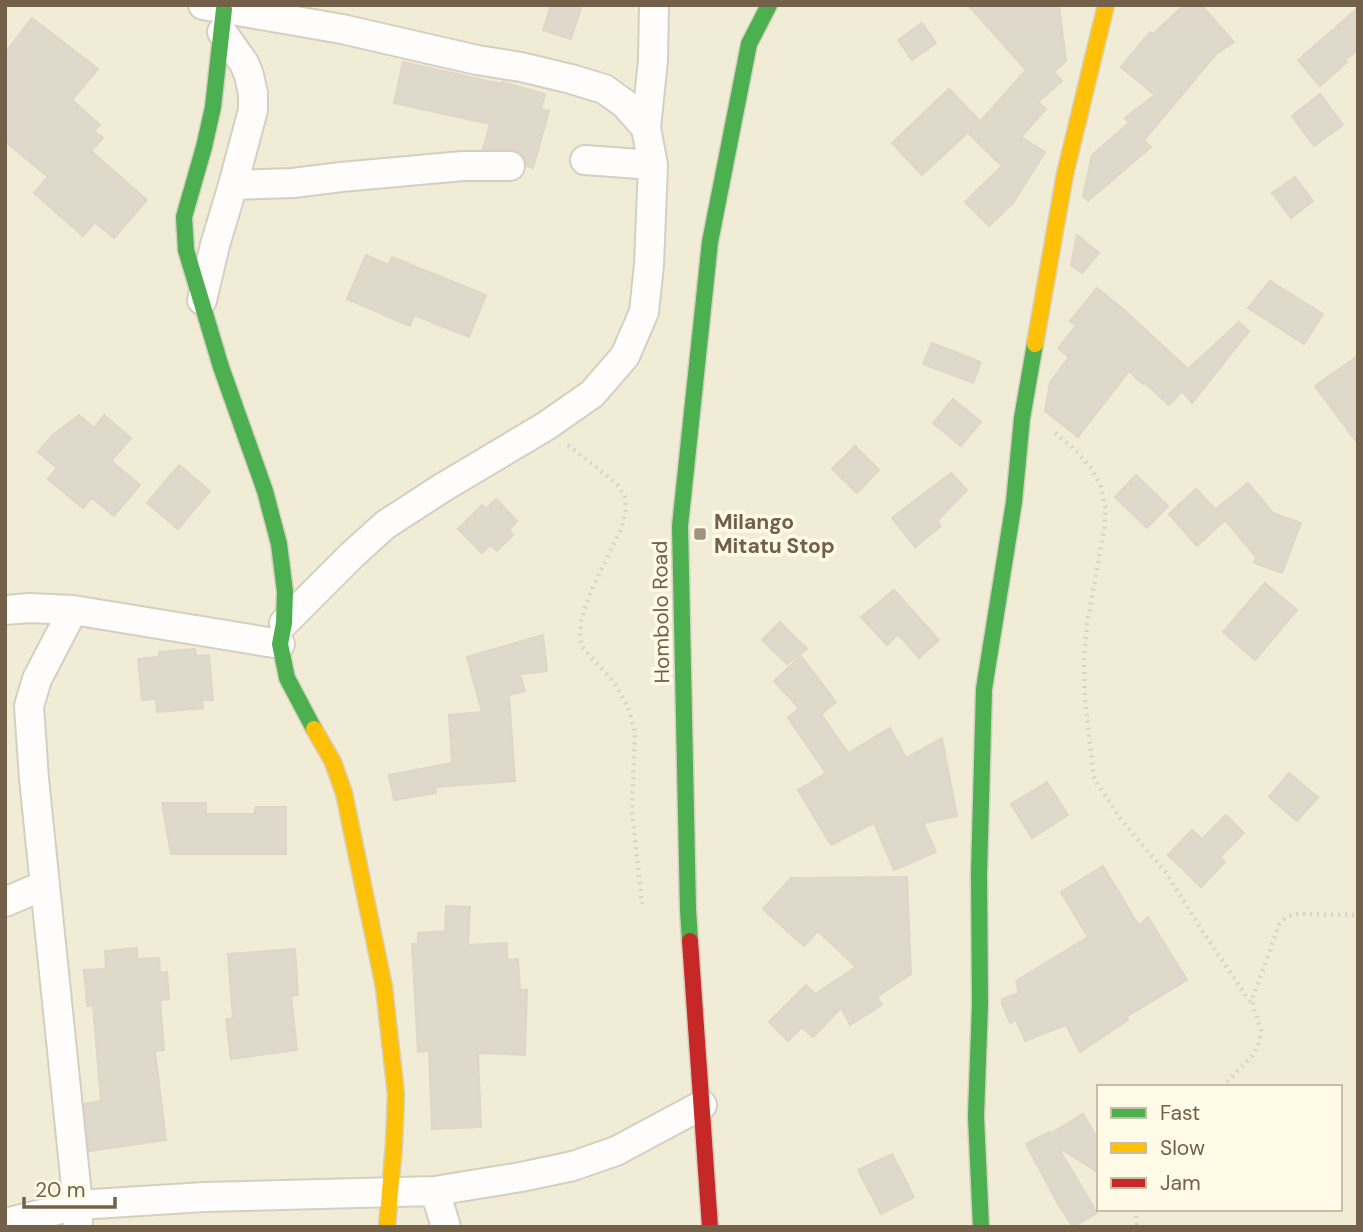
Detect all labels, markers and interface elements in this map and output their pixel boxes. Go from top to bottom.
place label: Milango Mitatu Stop [714,508,835,560]
marker: Milango Mitatu Stop [692,526,708,542]
street label: Hombolo Road [646,540,676,684]
legend [1097,1085,1342,1211]
text: Fast [1160,1099,1200,1127]
text: Slow [1160,1134,1205,1162]
scale bar [24,1166,116,1210]
text: Jam [1160,1169,1201,1197]
text: 20 m [35,1176,86,1204]

